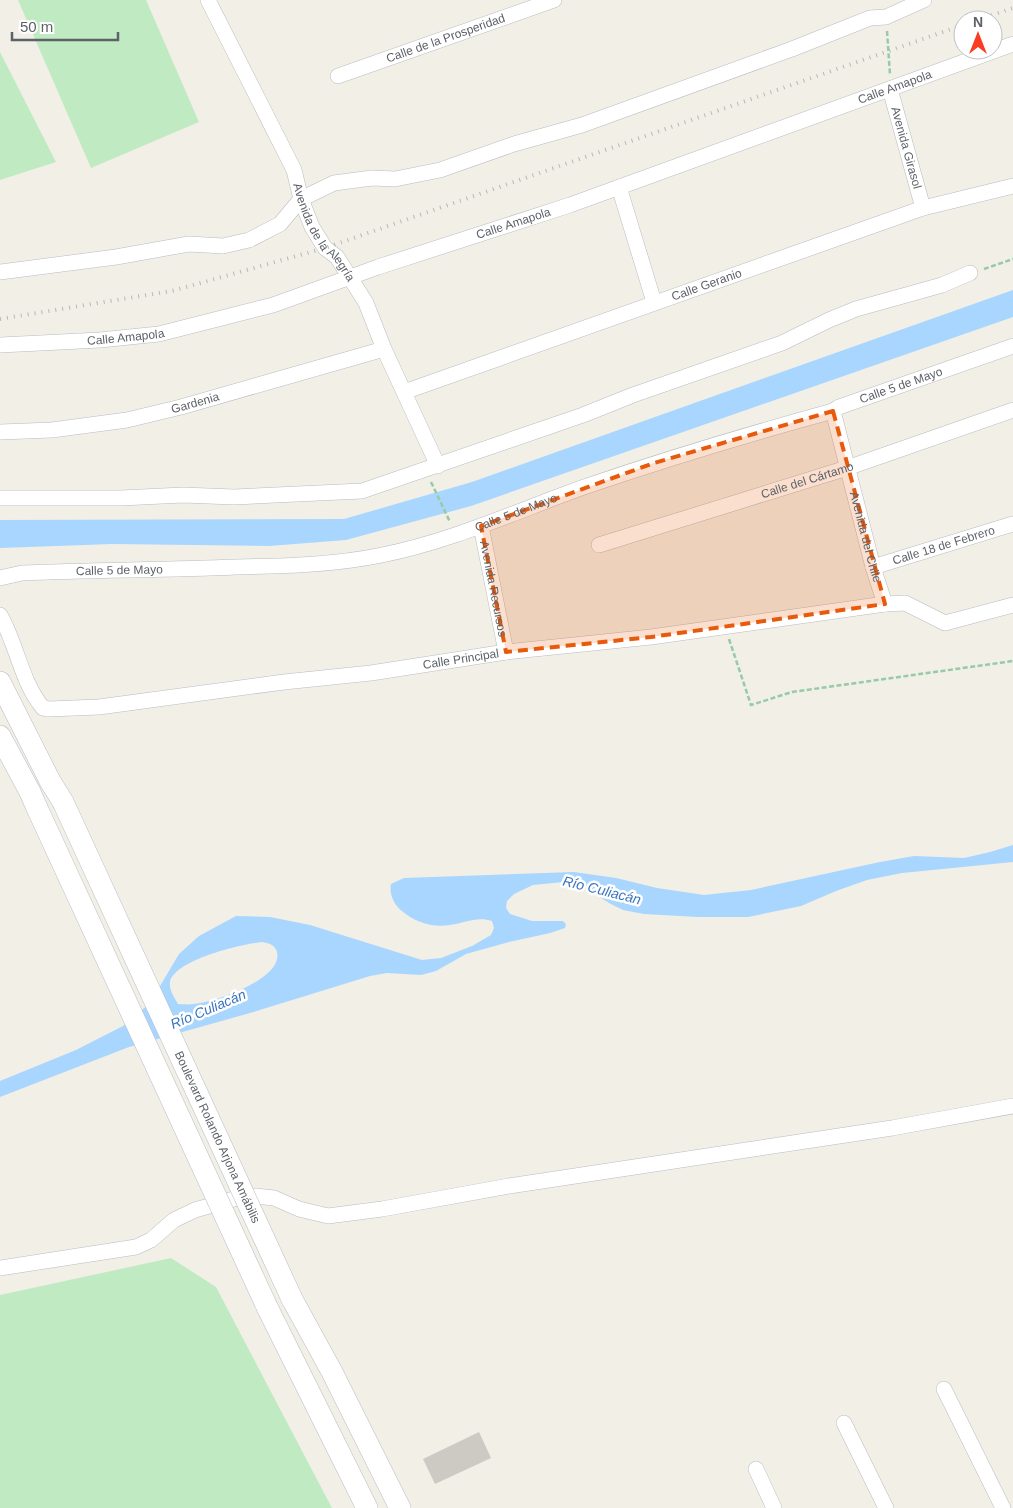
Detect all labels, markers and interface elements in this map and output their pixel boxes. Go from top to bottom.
scale bar [12,10,119,42]
north arrow [953,10,1003,60]
street label: Calle de la Prosperidad [384,11,507,66]
text: N [973,14,983,30]
text: 50 m [20,18,53,35]
street label: Calle Amapola [856,67,934,107]
street label: Avenida Girasol [888,105,924,190]
street label: Avenida de la Alegría [290,182,358,284]
street label: Calle Amapola [474,205,553,242]
street label: Calle Geranio [670,266,744,304]
street label: Calle Amapola [87,326,166,348]
street label: Calle 5 de Mayo [858,364,945,406]
street label: Gardenia [170,389,221,416]
street label: Calle del Cártamo [759,459,856,501]
street label: Avenida del Chile [847,490,885,584]
street label: Calle 5 de Mayo [473,491,559,535]
street label: Calle 18 de Febrero [891,523,997,568]
street label: Avenida Recursos [477,540,510,638]
street label: Calle 5 de Mayo [76,562,163,578]
street label: Calle Principal [422,646,500,672]
water label: Río Culiacán [561,873,643,908]
water label: Río Culiacán [168,986,248,1032]
street label: Boulevard Rolando Arjona Amábilis [172,1049,263,1225]

